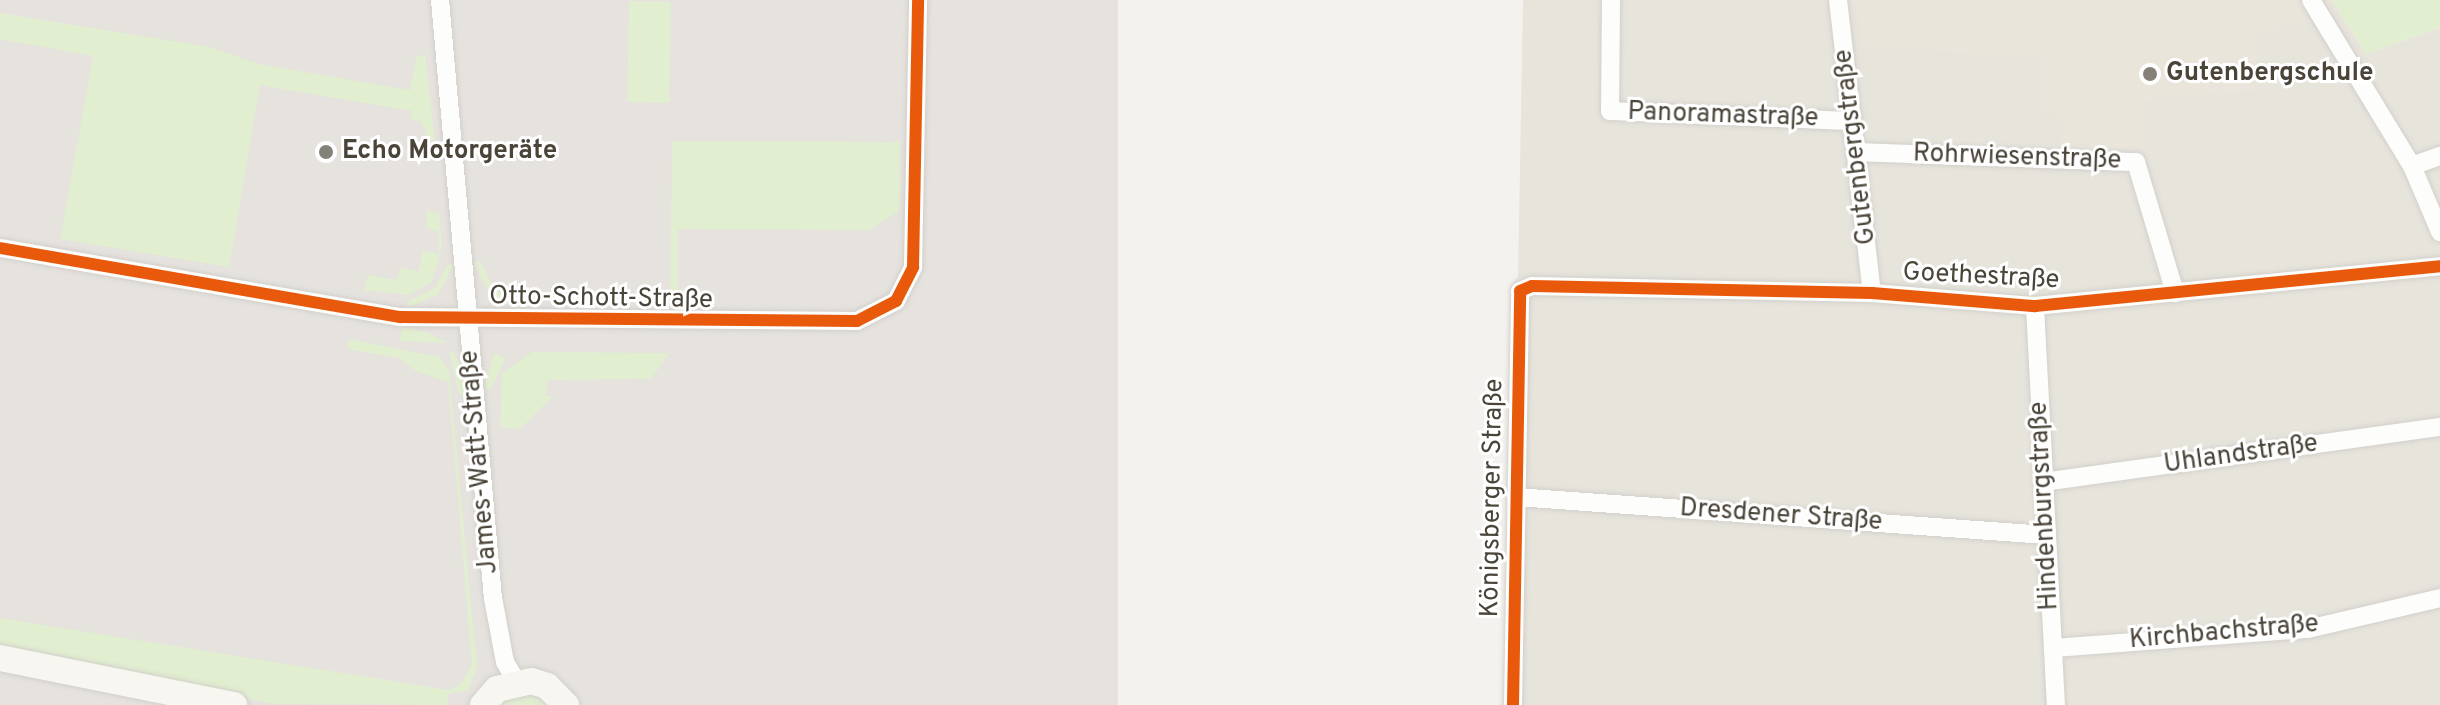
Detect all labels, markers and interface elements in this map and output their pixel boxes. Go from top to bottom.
street label: Gutenbergstraße [1829,47,1883,247]
place label: Gutenbergschule [2166,58,2374,90]
marker: Gutenbergschule [2141,65,2159,83]
street label: Panoramastraße [1627,97,1819,135]
place label: Echo Motorgeräte [342,136,557,168]
street label: Rohrwiesenstraße [1912,139,2122,177]
marker: Echo Motorgeräte [317,143,335,161]
street label: Goethestraße [1902,257,2060,297]
street label: Otto-Schott-Straße [489,281,713,317]
street label: James-Watt-Straße [455,349,505,575]
street label: Königsberger Straße [1475,378,1511,618]
street label: Hindenburgstraße [2024,401,2066,611]
street label: Uhlandstraße [2162,429,2320,481]
street label: Dresdener Straße [1679,493,1883,539]
street label: Kirchbachstraße [2128,609,2320,657]

